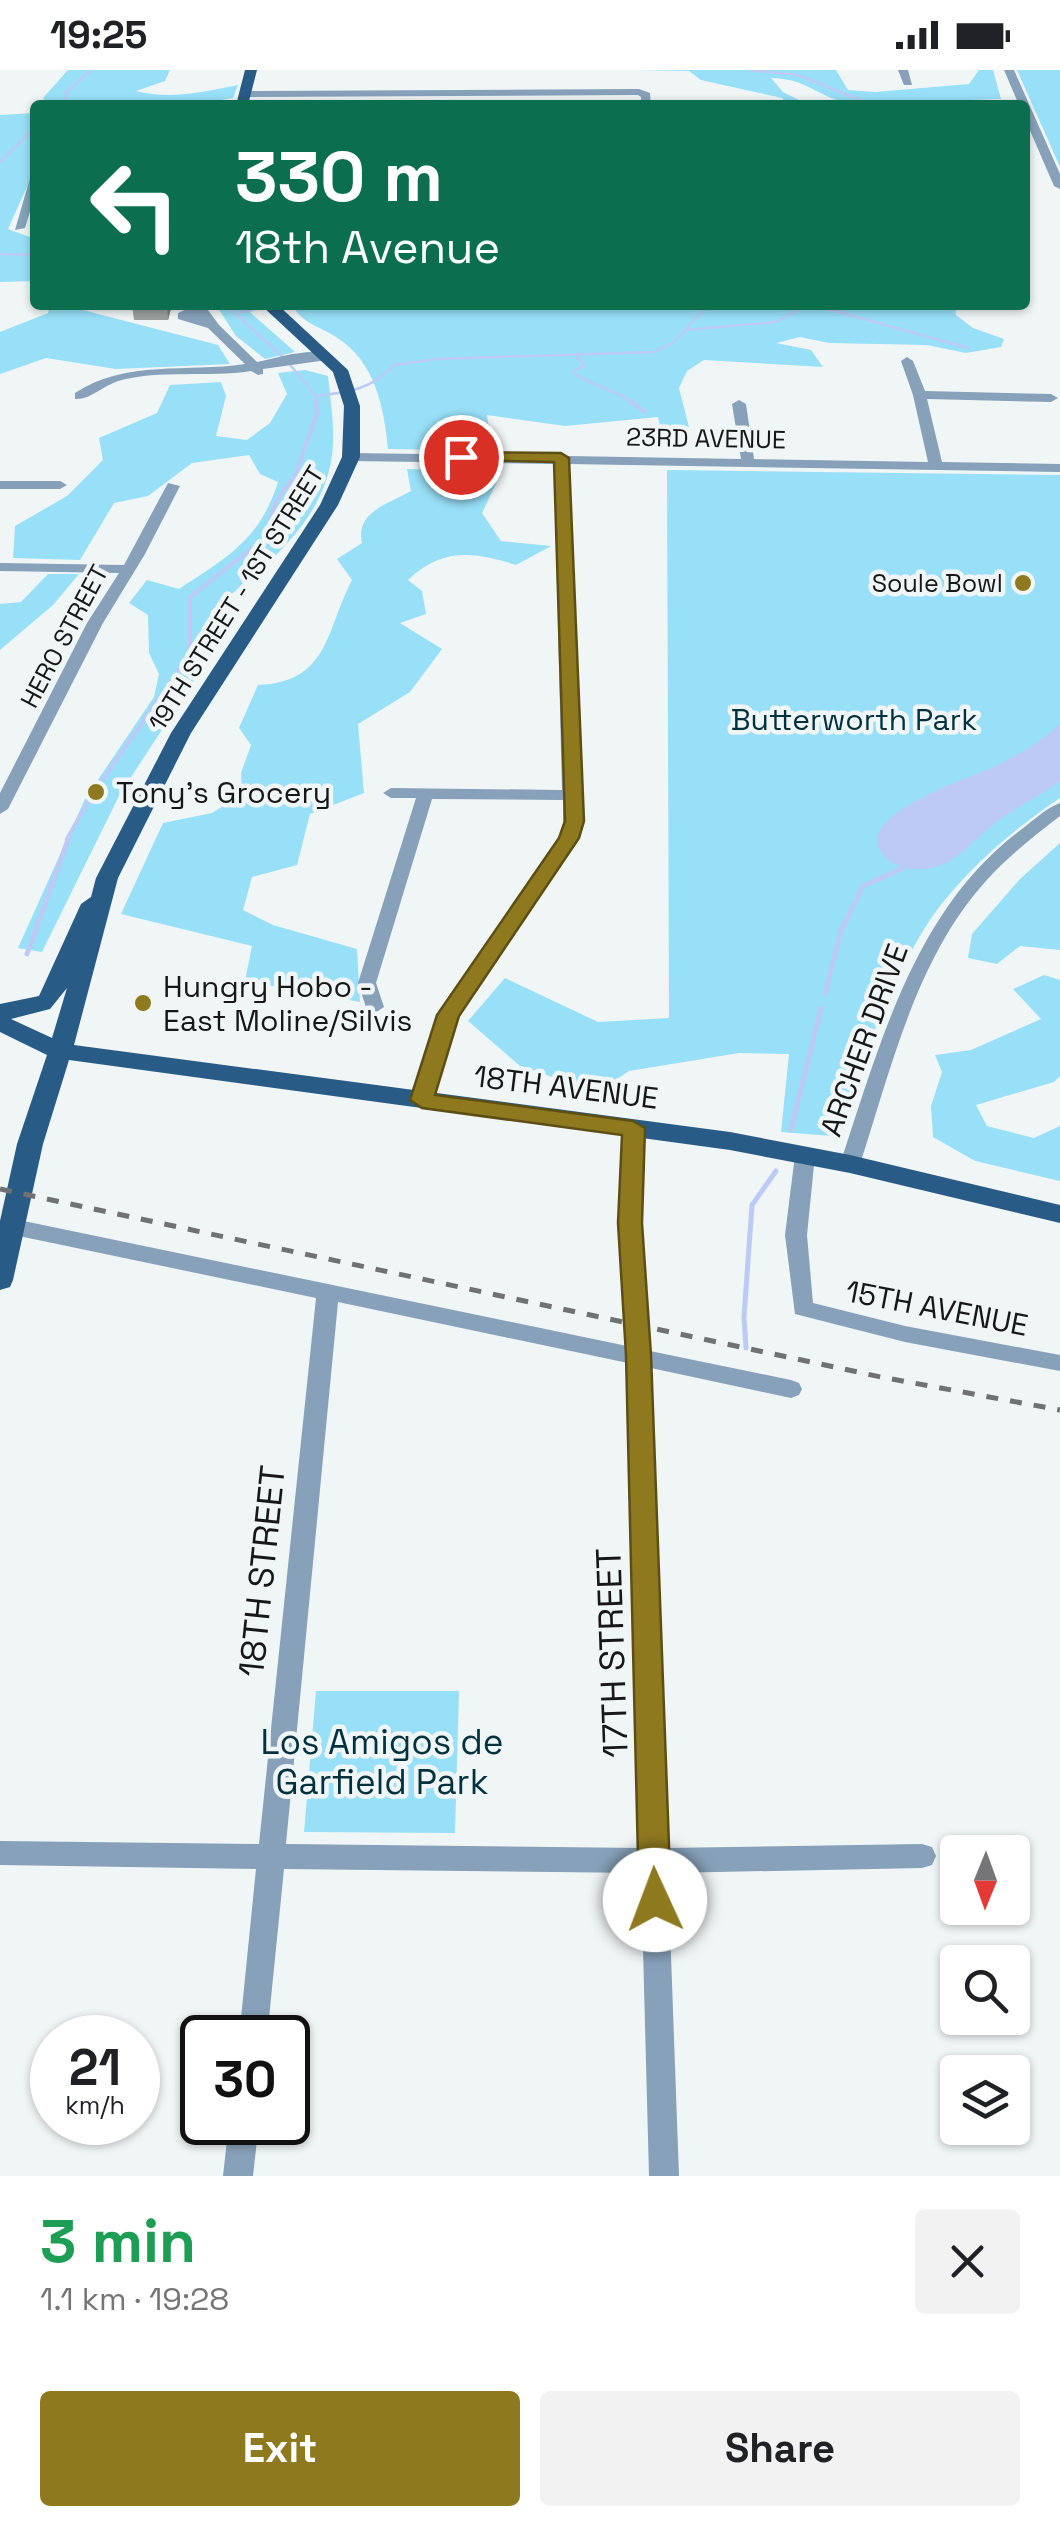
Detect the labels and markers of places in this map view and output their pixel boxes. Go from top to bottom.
pin [419,415,504,500]
place label: Soule Bowl [872,567,1003,599]
marker: Soule Bowl [1012,572,1034,594]
place label: Tony's Grocery [116,773,331,812]
marker: Tony's Grocery [85,781,107,803]
place label: Hungry Hobo - East Moline/Silvis [163,967,412,1040]
marker: Hungry Hobo - East Moline/Silvis [132,992,154,1014]

